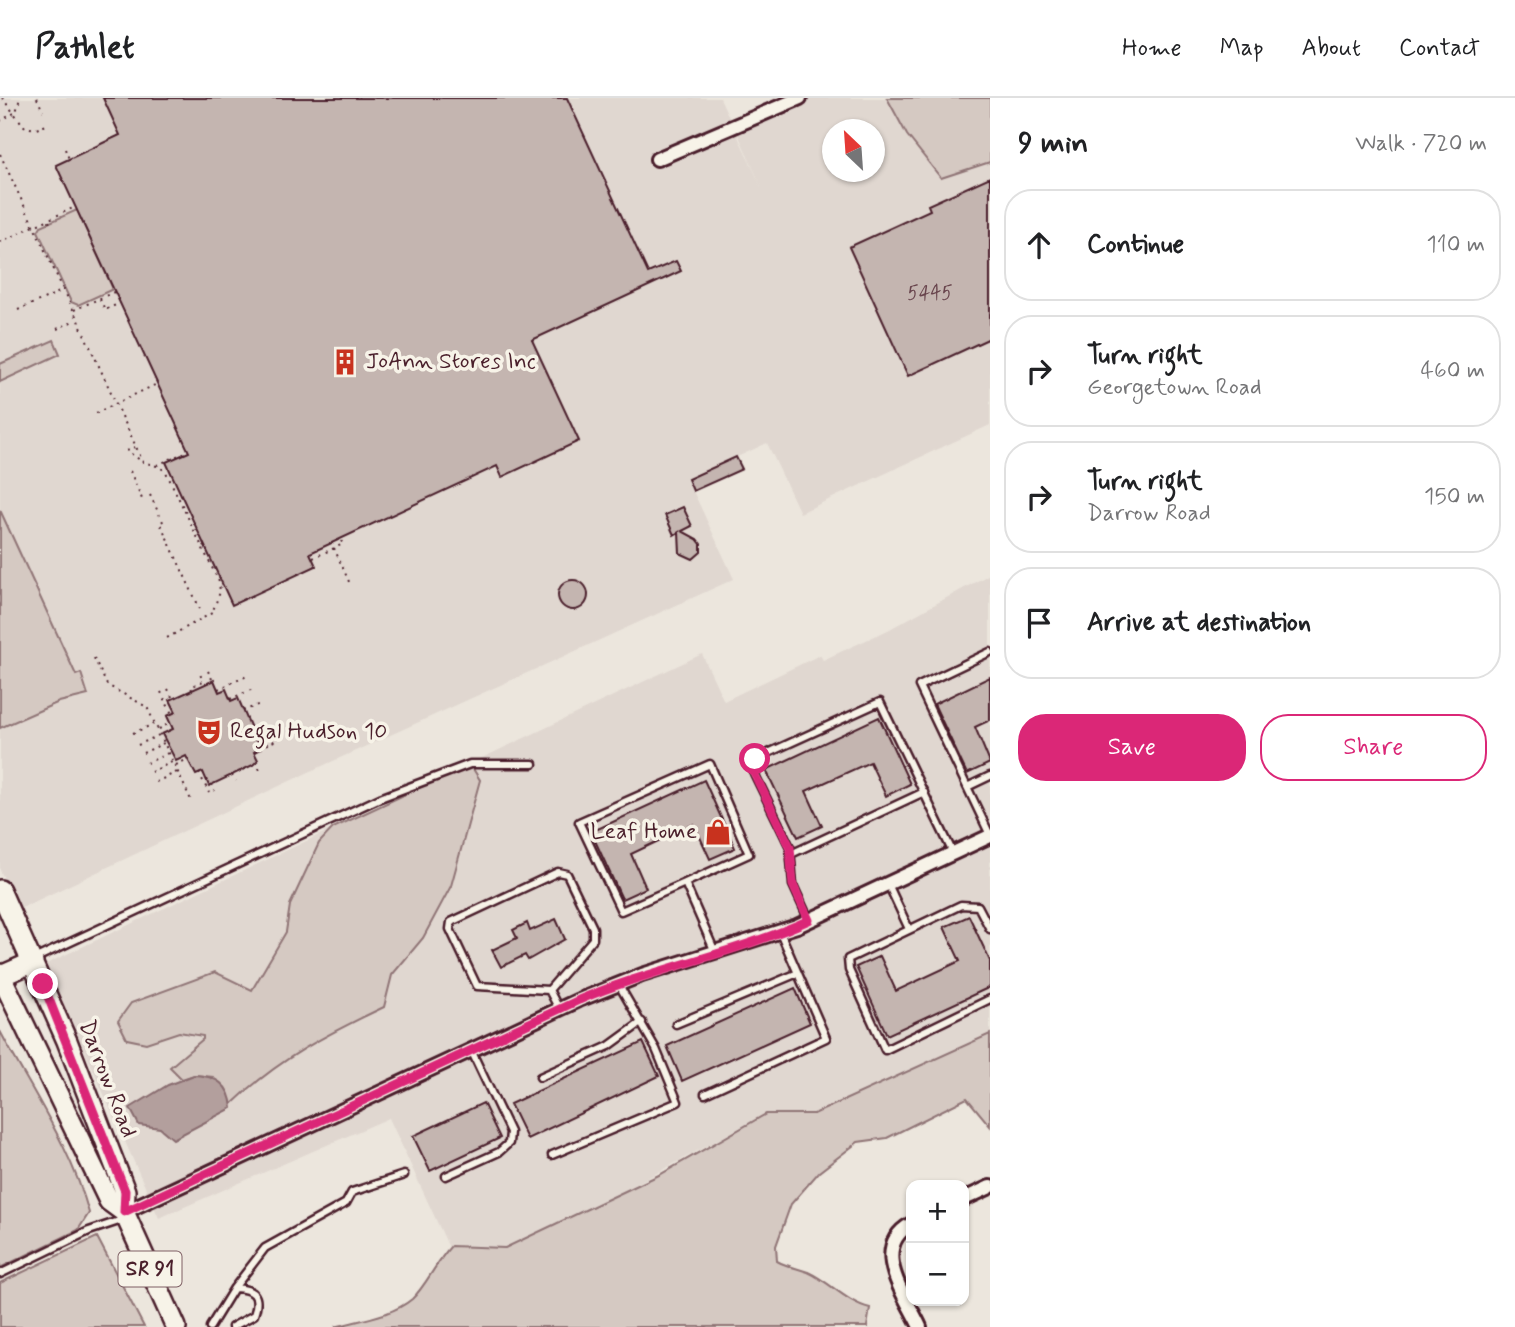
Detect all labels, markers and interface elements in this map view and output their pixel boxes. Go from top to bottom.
text: Pathlet [35,26,135,70]
text: Home [1122,33,1182,64]
text: Map [1220,33,1264,64]
text: About [1302,33,1361,64]
text: Contact [1399,33,1480,64]
north arrow [822,119,885,182]
text: 9 min [1018,124,1088,163]
text: Walk · 720 m [1355,129,1487,159]
icon: ahead [1020,226,1058,264]
text: Continue [1087,228,1184,262]
text: 110 m [1426,230,1485,260]
house number: 5445 [907,281,953,306]
text: Turn right [1087,339,1203,373]
building icon: JoAnn Stores Inc [330,347,360,377]
place label: JoAnn Stores Inc [366,347,536,377]
icon: right [1020,352,1058,390]
text: 460 m [1421,356,1485,386]
text: Georgetown Road [1087,373,1262,403]
text: Turn right [1087,465,1203,499]
icon: right [1020,478,1058,516]
text: 150 m [1424,482,1485,512]
text: Darrow Road [1087,499,1211,529]
icon: arrive [1020,604,1058,642]
text: Arrive at destination [1087,606,1311,640]
button: Save [1018,714,1246,781]
button: Share [1260,714,1487,781]
theatre icon: Regal Hudson 10 [194,717,224,747]
place label: Regal Hudson 10 [230,717,387,749]
route start [739,743,770,774]
place label: Leaf Home [590,817,697,847]
shop icon: Leaf Home [703,817,733,847]
route end [27,968,58,999]
street label: Darrow Road [71,1016,143,1142]
map controls [906,1180,969,1306]
button: + [906,1180,969,1243]
button: − [906,1243,969,1306]
road number: SR 91 [118,1252,182,1286]

